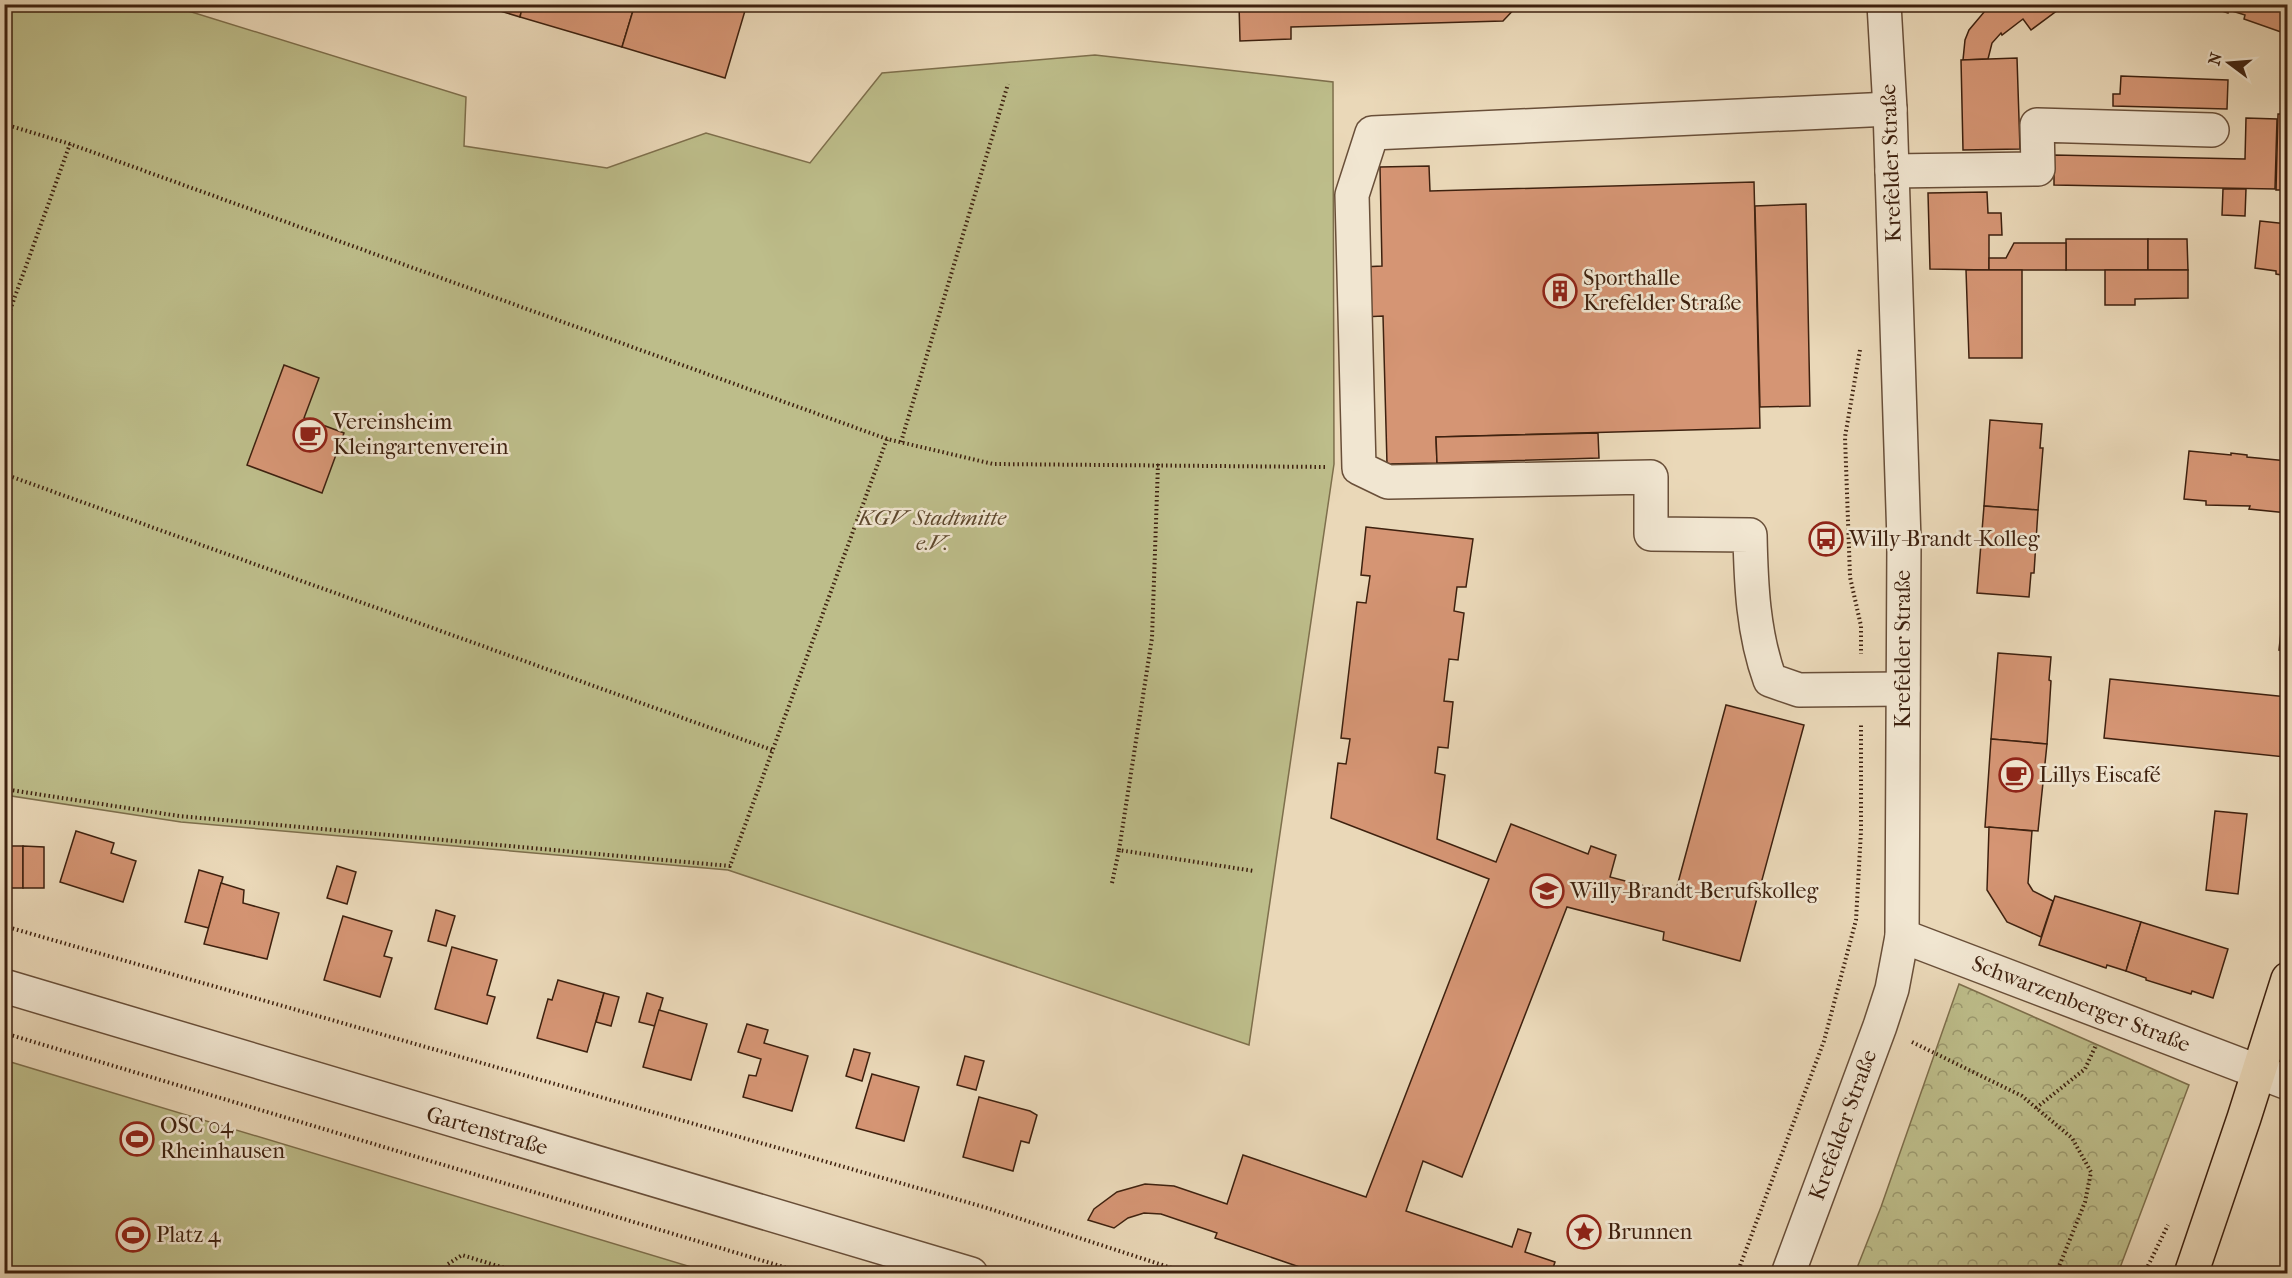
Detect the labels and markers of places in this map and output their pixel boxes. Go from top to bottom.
place label: Sporthalle Krefelder Straße [1583,265,1742,316]
building icon: Sporthalle Krefelder Straße [1542,273,1578,309]
place label: Vereinsheim Kleingartenverein [332,409,509,460]
cafe icon: Vereinsheim Kleingartenverein [292,417,328,453]
bus stop icon: Willy-Brandt-Kolleg [1808,521,1844,557]
place label: Willy-Brandt-Kolleg [1848,526,2040,552]
cafe icon: Lillys Eiscafé [1998,757,2034,793]
place label: Lillys Eiscafé [2039,762,2161,788]
school or university icon: Willy-Brandt-Berufskolleg [1529,873,1565,909]
place label: Willy-Brandt-Berufskolleg [1569,878,1818,904]
place label: OSC 04 Rheinhausen [160,1113,285,1164]
sports icon: OSC 04 Rheinhausen [119,1121,155,1157]
place icon: Brunnen [1566,1214,1602,1250]
sports icon: Platz 4 [115,1217,151,1253]
place label: Brunnen [1607,1219,1693,1245]
place label: Platz 4 [156,1222,222,1248]

